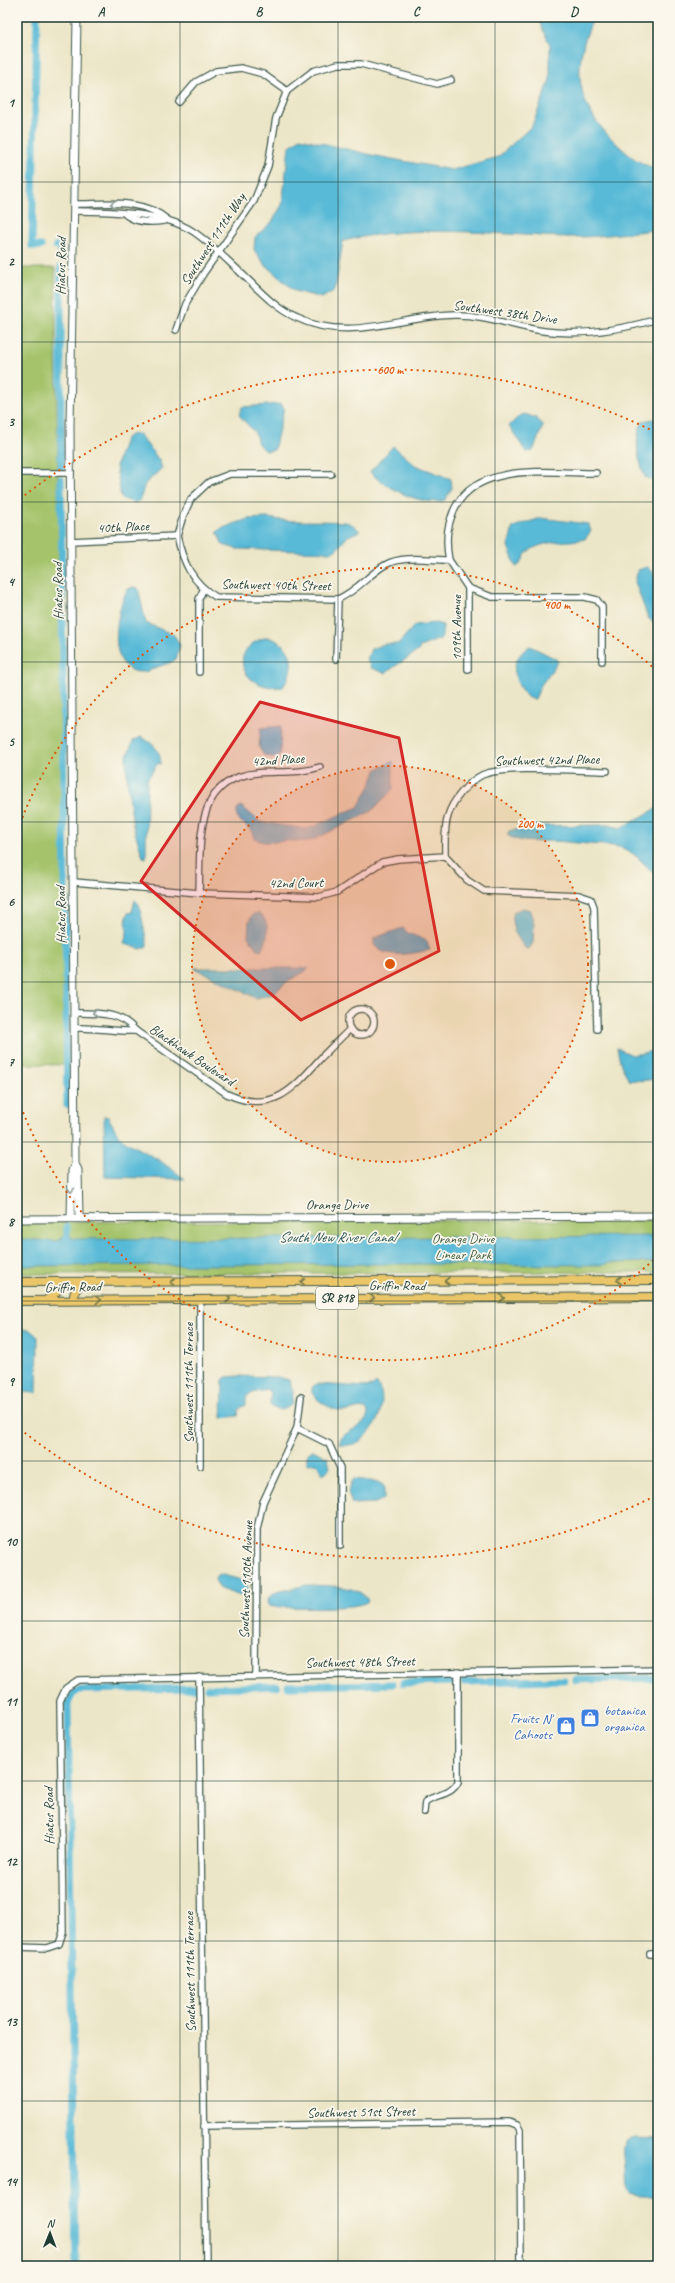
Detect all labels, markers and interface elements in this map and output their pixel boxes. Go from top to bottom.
text: A [98,4,106,20]
text: B [256,4,264,20]
text: C [413,4,421,20]
text: D [570,4,579,20]
text: 1 [8,95,16,111]
street label: Southwest 111th Way [177,189,250,288]
one-way arrow [110,200,116,208]
street label: Hiatus Road [52,235,70,295]
text: 2 [8,254,15,270]
street label: Southwest 38th Drive [452,296,559,328]
text: 600 m [377,362,404,378]
text: 3 [8,414,15,430]
street label: 40th Place [97,517,151,537]
street label: Hiatus Road [49,560,67,620]
text: 4 [8,574,16,590]
street label: Southwest 40th Street [221,576,332,594]
street label: 109th Avenue [448,594,465,661]
text: 400 m [544,597,571,613]
text: 5 [8,734,15,750]
street label: 42nd Place [251,750,306,770]
street label: Southwest 42nd Place [495,751,601,769]
text: 200 m [517,816,544,832]
street label: 42nd Court [269,874,325,892]
street label: Hiatus Road [52,884,70,944]
text: 6 [8,894,15,910]
centre of rings [383,957,397,971]
one-way arrow [92,1009,98,1017]
street label: Blackhawk Boulevard [146,1020,240,1091]
text: 7 [8,1054,15,1070]
one-way arrow [67,1187,75,1193]
street label: Orange Drive [306,1196,370,1213]
text: 8 [8,1214,16,1230]
water label: South New River Canal [279,1228,401,1247]
park label: Orange Drive Linear Park [432,1230,496,1263]
one-way arrow [616,1276,622,1284]
street label: Griffin Road [369,1277,428,1294]
one-way arrow [444,1277,450,1285]
street label: Griffin Road [45,1278,104,1296]
one-way arrow [170,1278,176,1286]
one-way arrow [300,1278,306,1286]
road number: SR 818 [316,1287,358,1309]
one-way arrow [369,1294,375,1302]
one-way arrow [499,1294,505,1302]
one-way arrow [225,1295,231,1303]
one-way arrow [95,1296,101,1304]
street label: Southwest 111th Terrace [180,1321,197,1443]
text: 9 [8,1374,15,1390]
street label: Southwest 110th Avenue [235,1519,257,1639]
text: 10 [5,1534,18,1550]
street label: Southwest 48th Street [305,1653,416,1671]
text: 11 [5,1694,19,1710]
place label: botanica organica [604,1702,646,1735]
shop icon: botanica organica [579,1707,601,1729]
place label: Fruits N' Cahoots [510,1710,555,1743]
shop icon: Fruits N' Cahoots [555,1715,577,1737]
street label: Hiatus Road [40,1785,58,1845]
text: 12 [5,1854,18,1870]
street label: Southwest 111th Terrace [180,1910,200,2032]
text: 13 [5,2014,18,2030]
street label: Southwest 51st Street [307,2103,416,2121]
text: 14 [5,2174,19,2190]
north arrow [30,2213,70,2253]
text: N [47,2216,56,2230]

